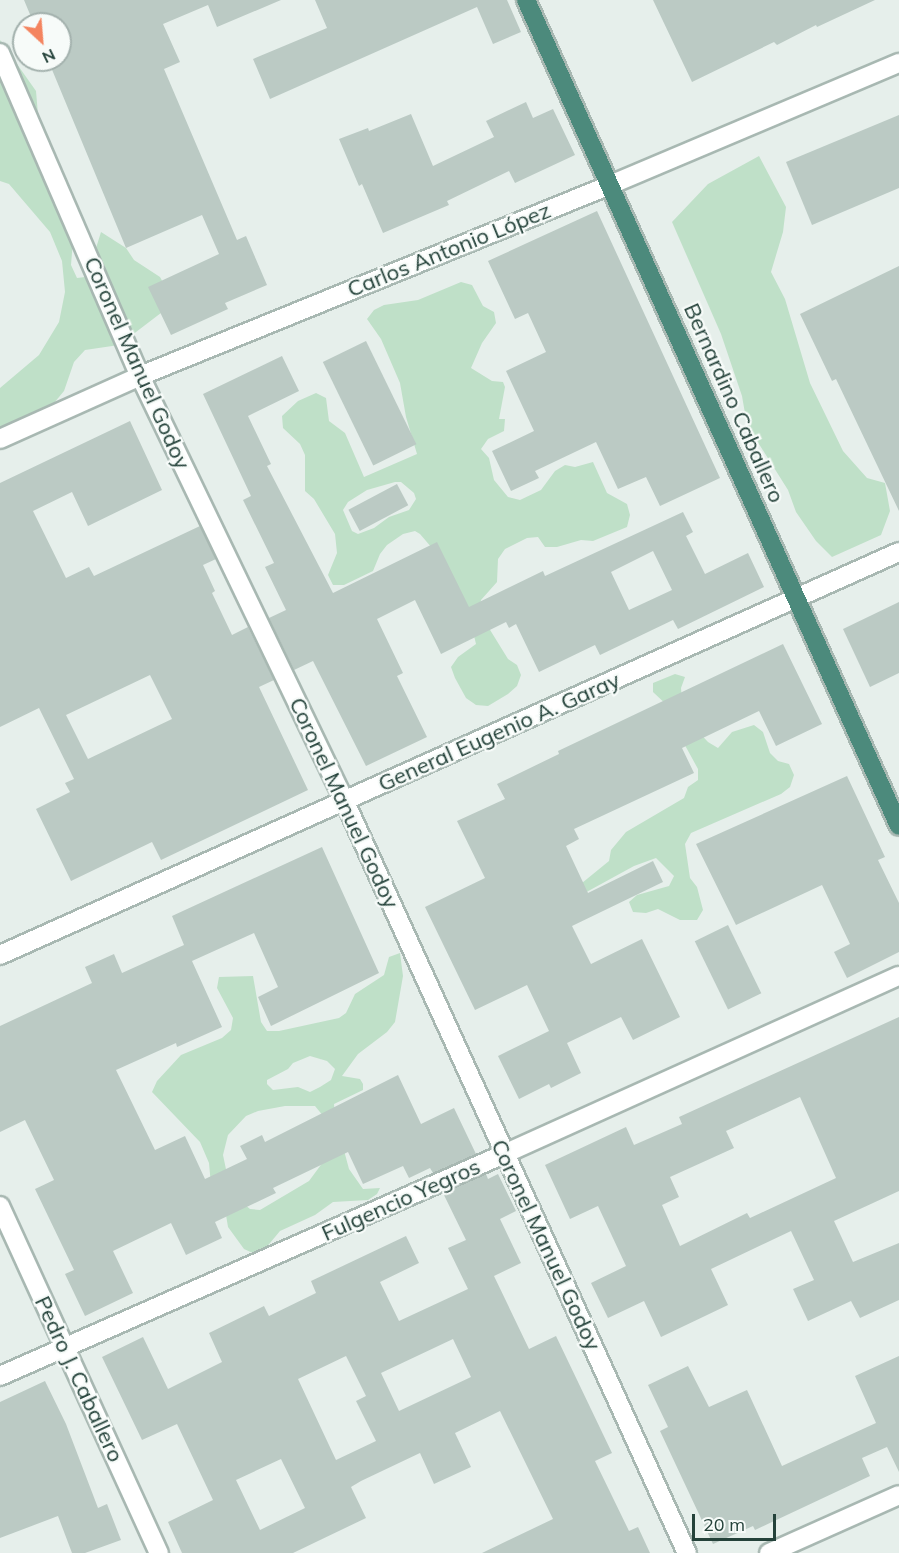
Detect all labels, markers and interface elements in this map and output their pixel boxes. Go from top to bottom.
north arrow [12,12,72,72]
text: N [39,45,59,68]
street label: Carlos Antonio López [343,197,555,303]
street label: Coronel Manuel Godoy [78,253,196,473]
street label: Bernardino Caballero [678,299,790,507]
street label: General Eugenio A. Garay [374,667,624,797]
street label: Coronel Manuel Godoy [284,693,404,913]
street label: Coronel Manuel Godoy [486,1135,606,1355]
street label: Fulgencio Yegros [318,1153,484,1247]
street label: Pedro J. Caballero [29,1292,129,1466]
scale bar [695,1502,779,1540]
text: 20 m [703,1513,745,1536]

